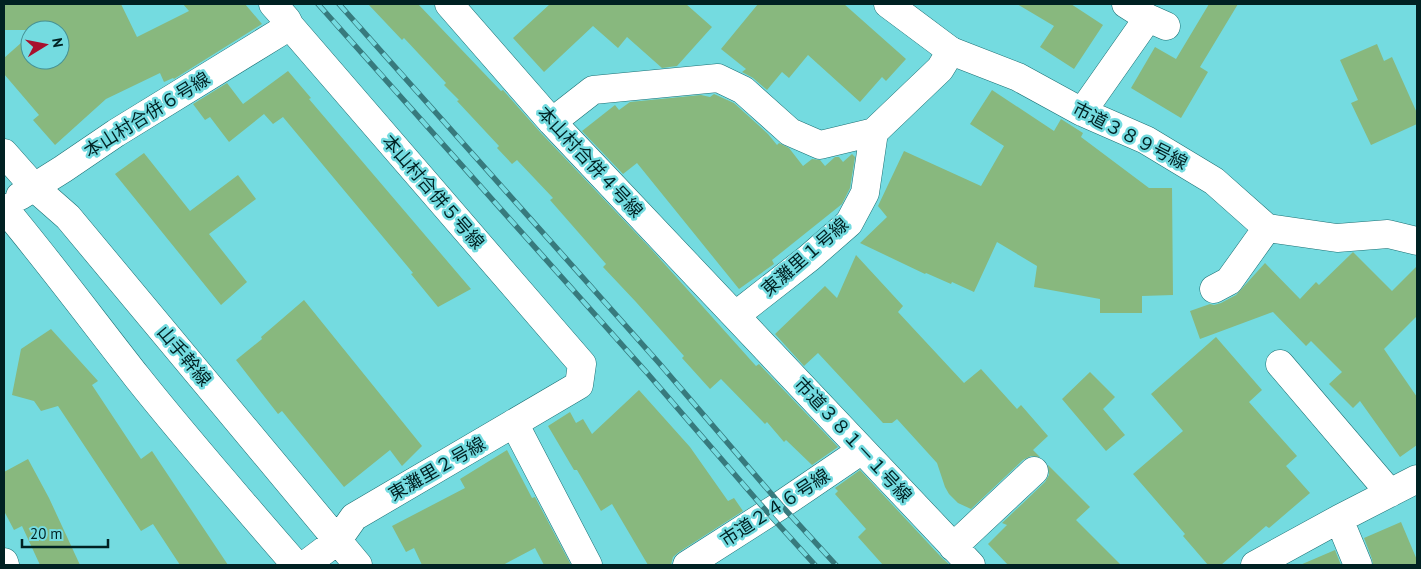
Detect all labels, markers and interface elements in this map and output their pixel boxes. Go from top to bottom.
north arrow [20,20,70,70]
text: N [48,37,67,49]
street label: 本山村合併６号線 [80,67,214,162]
street label: 市道３８９号線 [1069,97,1192,174]
street label: 本山村合併４号線 [533,101,648,222]
street label: 本山村合併５号線 [377,130,489,254]
street label: 東灘里１号線 [756,213,853,301]
street label: 山手幹線 [152,321,216,391]
street label: 市道３８１－１号線 [790,373,917,507]
street label: 東灘里２号線 [384,432,489,506]
street label: 市道２４６号線 [716,464,834,552]
scale bar [22,516,109,548]
text: 20 m [30,524,63,543]

